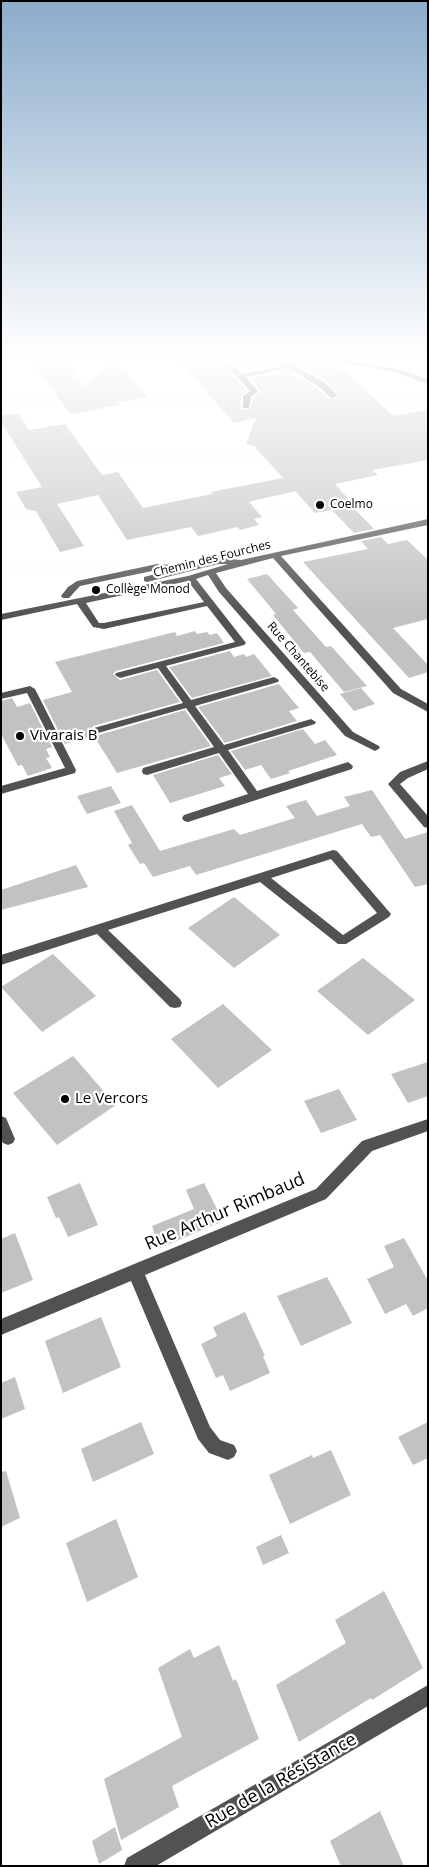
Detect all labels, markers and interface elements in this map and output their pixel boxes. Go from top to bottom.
place label: Coelmo [330,498,373,512]
marker: Coelmo [314,499,326,511]
street label: Chemin des Fourches [152,537,272,581]
place label: Collège Monod [106,583,190,597]
marker: Collège Monod [90,584,102,596]
street label: Rue Chantebise [264,619,332,695]
place label: Vivarais B [30,727,98,745]
marker: Vivarais B [14,730,26,742]
place label: Le Vercors [75,1090,148,1108]
marker: Le Vercors [59,1093,71,1105]
street label: Rue Arthur Rimbaud [142,1169,308,1255]
street label: Rue de la Résistance [202,1729,360,1833]

